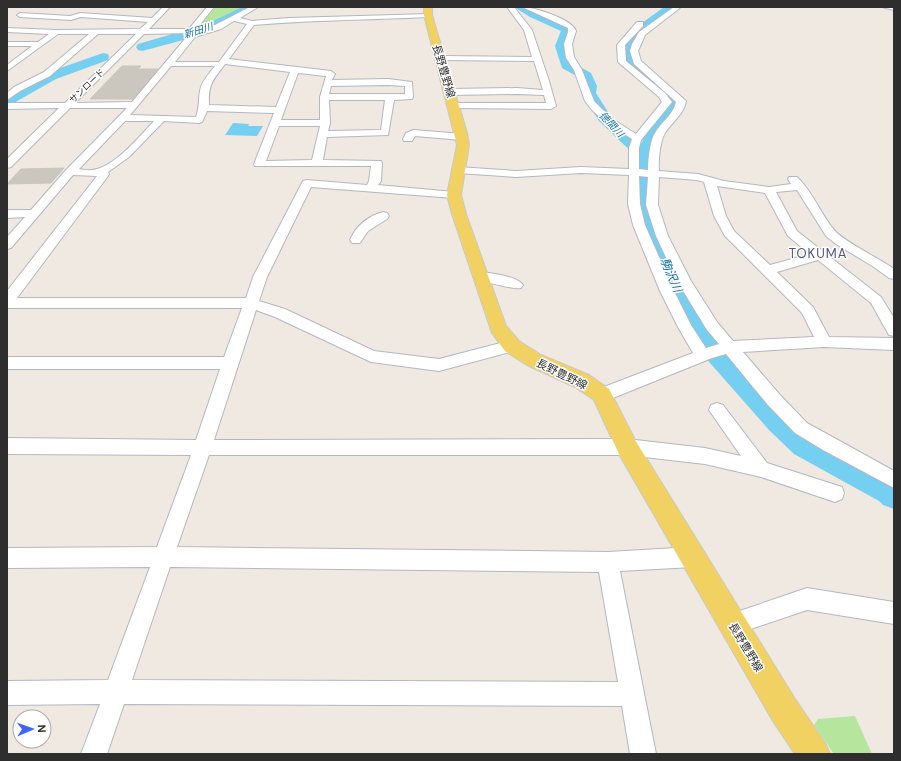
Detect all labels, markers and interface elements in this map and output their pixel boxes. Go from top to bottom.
water label: 新田川 [182,20,215,41]
street label: 長野豊野線 [430,43,458,99]
street label: サンロード [67,66,107,106]
water label: 徳間川 [597,109,627,140]
district label: TOKUMA [789,245,847,262]
water label: 駒沢川 [657,255,686,297]
street label: 長野豊野線 [534,356,590,392]
street label: 長野豊野線 [726,620,766,674]
north arrow [12,709,52,749]
text: N [35,724,49,733]

